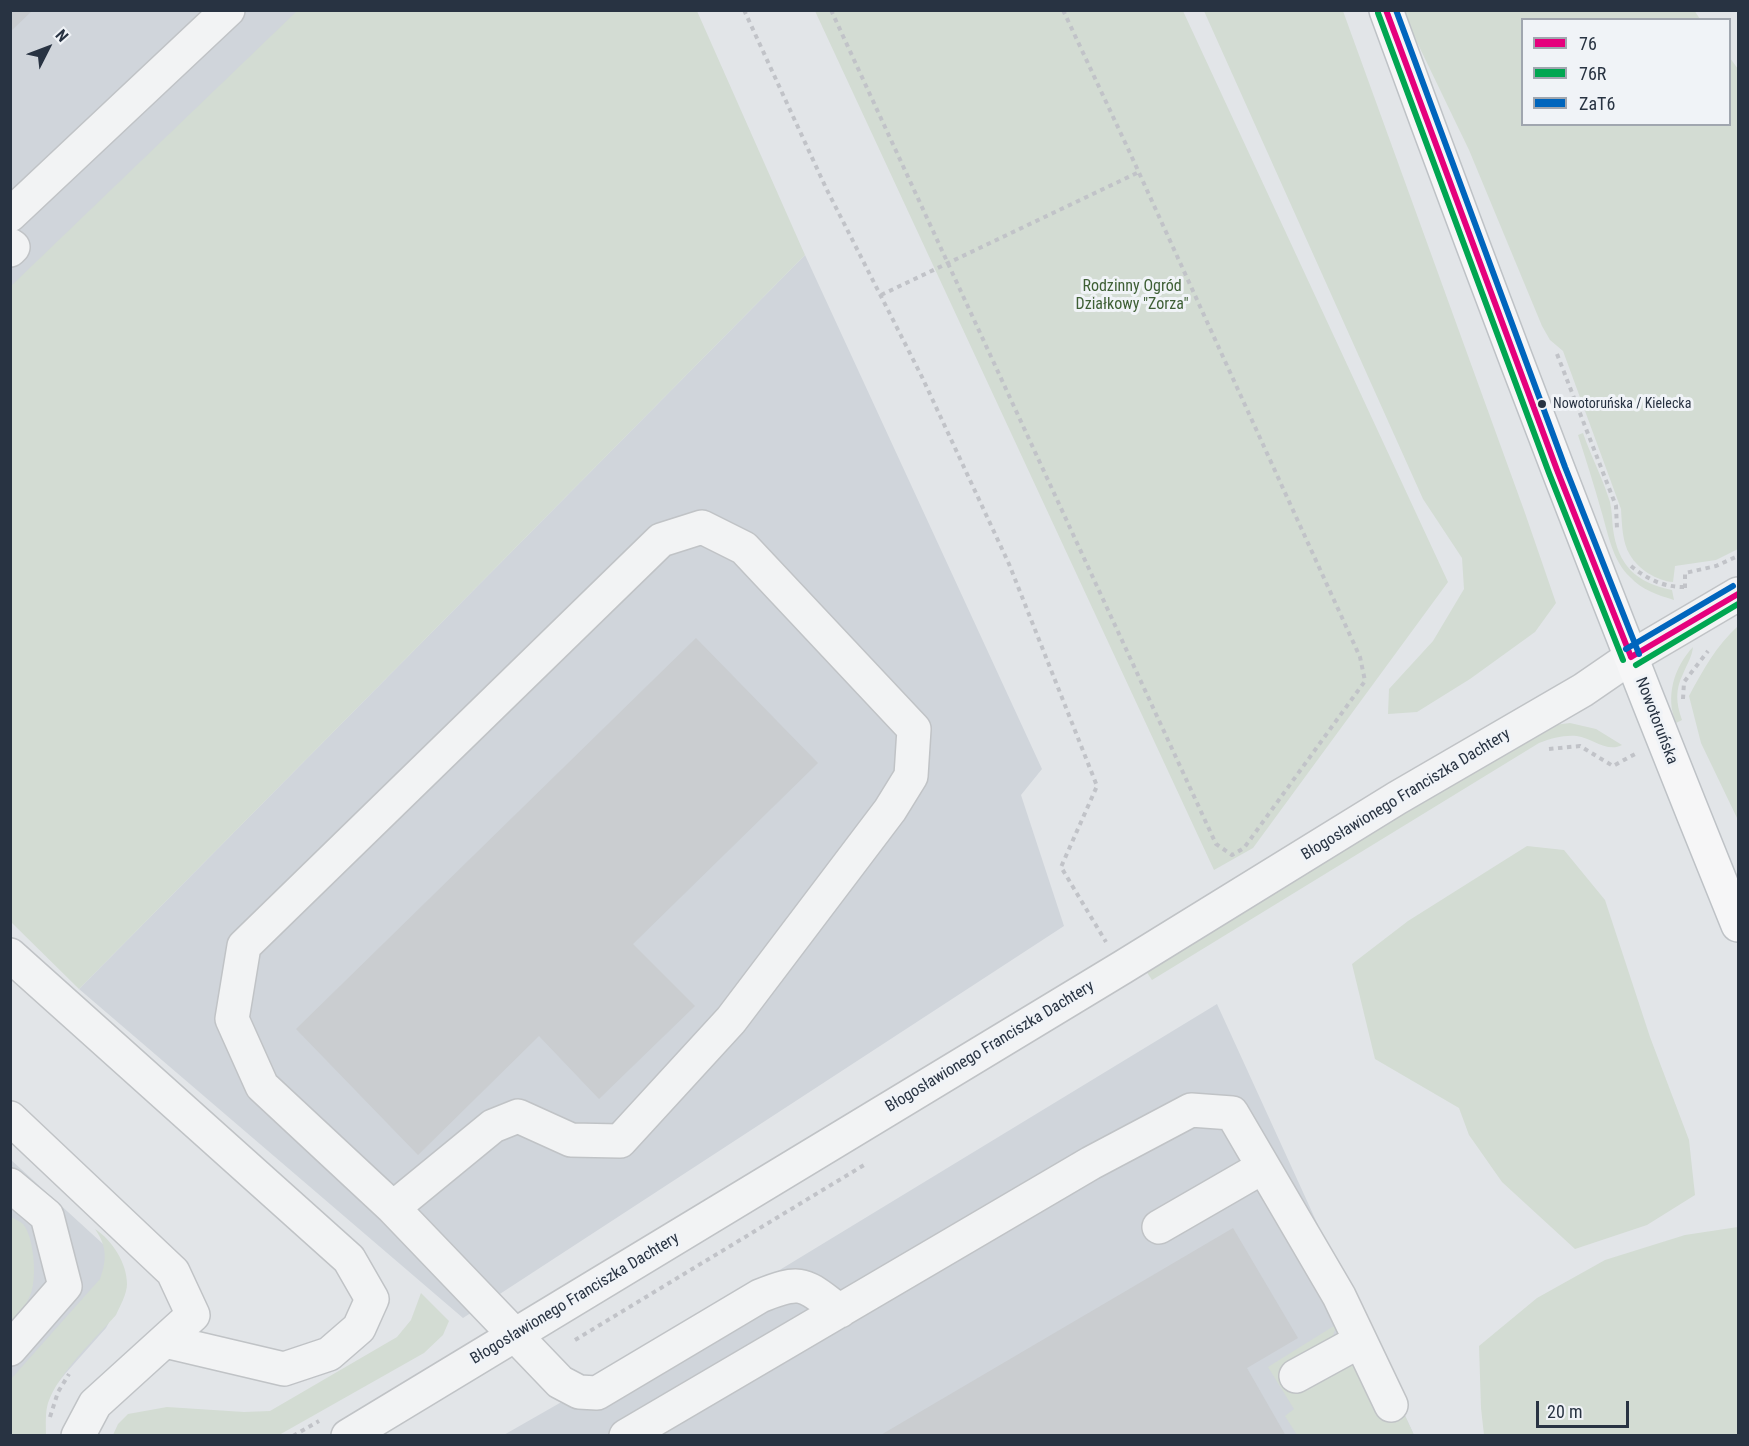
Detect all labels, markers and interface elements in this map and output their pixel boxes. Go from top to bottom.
north arrow [18,18,78,78]
legend [1521,18,1731,126]
text: N [51,26,72,46]
text: 76 [1579,33,1597,54]
text: 76R [1579,63,1606,84]
text: ZaT6 [1579,93,1615,114]
park label: Rodzinny Ogród Działkowy "Zorza" [1076,277,1188,315]
place label: Nowotoruńska / Kielecka [1553,396,1691,412]
marker: Nowotoruńska / Kielecka [1536,398,1548,410]
street label: Nowotoruńska [1631,675,1681,767]
street label: Błogosławionego Franciszka Dachtery [1298,725,1514,865]
street label: Błogosławionego Franciszka Dachtery [882,977,1098,1117]
street label: Błogosławionego Franciszka Dachtery [467,1229,683,1369]
scale bar [1539,1389,1632,1427]
text: 20 m [1547,1401,1582,1422]

